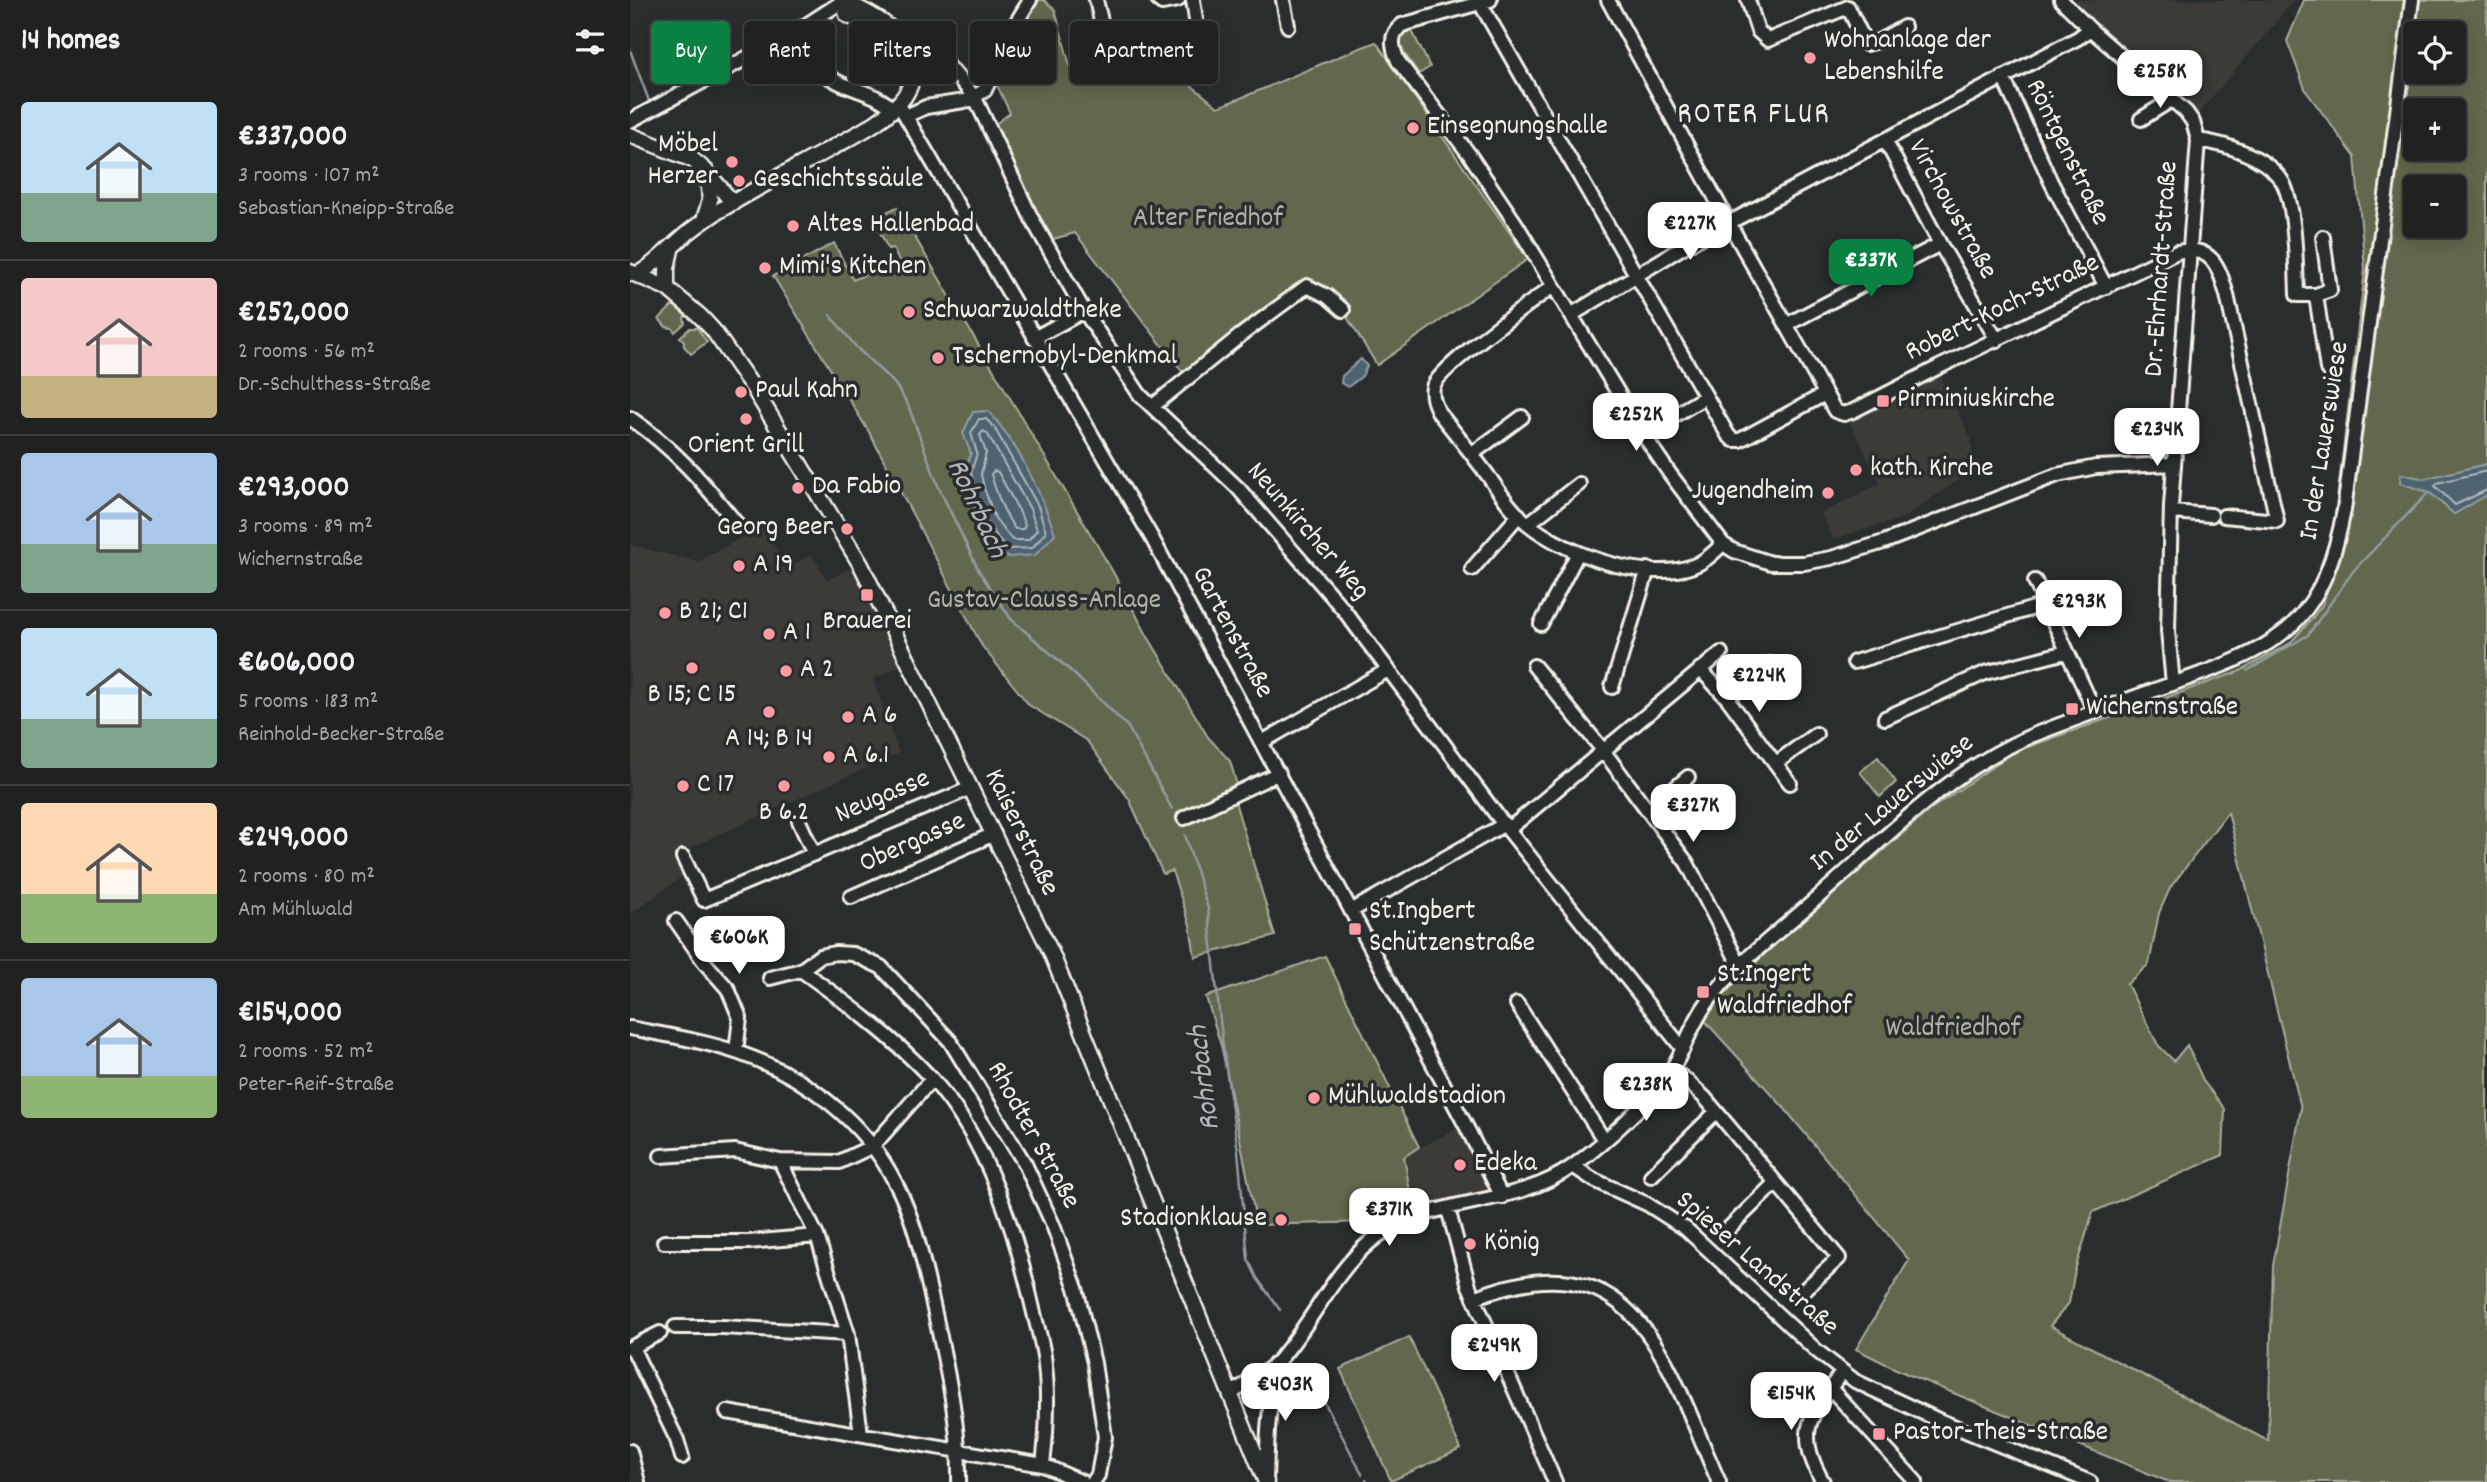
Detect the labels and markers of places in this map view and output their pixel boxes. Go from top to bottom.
place label: Wohnanlage der Lebenshilfe [1824,22,1992,94]
marker: Wohnanlage der Lebenshilfe [1802,50,1818,66]
pin: €258K [2111,50,2209,110]
place label: Einsegnungshalle [1427,108,1608,148]
marker: Einsegnungshalle [1405,120,1421,136]
place label: Möbel Herzer [648,126,719,198]
marker: Möbel Herzer [724,154,740,170]
place label: Geschichtssäule [753,161,923,201]
marker: Geschichtssäule [731,173,747,189]
pin: €227K [1641,202,1739,262]
place label: Altes Hallenbad [807,206,974,246]
marker: Altes Hallenbad [785,218,801,234]
pin: €337K [1822,240,1920,299]
place label: Mimi's Kitchen [779,248,926,288]
marker: Mimi's Kitchen [757,260,773,276]
place label: Schwarzwaldtheke [923,292,1122,332]
marker: Schwarzwaldtheke [901,304,917,320]
place label: Tschernobyl-Denkmal [952,338,1177,378]
marker: Tschernobyl-Denkmal [930,350,946,366]
place label: Paul Kahn [755,372,858,412]
place label: Pirminiuskirche [1897,381,2055,421]
marker: Paul Kahn [733,384,749,400]
pin: €252K [1587,393,1685,453]
marker: Pirminiuskirche [1875,393,1891,409]
pin: €234K [2108,408,2206,468]
marker: Orient Grill [738,411,754,427]
place label: Orient Grill [688,427,805,467]
place label: kath. Kirche [1870,450,1994,490]
marker: kath. Kirche [1848,462,1864,478]
place label: Da Fabio [812,468,901,508]
place label: Jugendheim [1692,473,1814,513]
marker: Da Fabio [790,480,806,496]
marker: Jugendheim [1820,485,1836,501]
place label: Georg Beer [717,509,834,549]
marker: Georg Beer [839,521,855,537]
place label: A 19 [753,546,794,586]
marker: A 19 [731,558,747,574]
pin: €293K [2030,580,2128,640]
marker: Brauerei [859,587,875,603]
place label: B 21; C1 [679,593,748,633]
place label: Brauerei [822,603,912,643]
marker: B 21; C1 [657,605,673,621]
place label: A 1 [783,614,811,654]
marker: A 1 [761,626,777,642]
place label: A 2 [800,651,834,691]
pin: €224K [1710,654,1808,714]
marker: B 15; C 15 [684,660,700,676]
marker: A 2 [778,663,794,679]
place label: B 15; C 15 [648,676,736,716]
place label: Wichernstraße [2086,689,2238,729]
place label: A 6 [862,697,897,737]
marker: Wichernstraße [2064,701,2080,717]
marker: A 14; B 14 [761,704,777,720]
marker: A 6 [840,709,856,725]
place label: A 14; B 14 [725,720,813,760]
place label: A 6.1 [843,737,889,777]
marker: A 6.1 [821,749,837,765]
place label: C 17 [697,766,734,806]
marker: C 17 [675,778,691,794]
marker: B 6.2 [776,778,792,794]
pin: €327K [1644,784,1742,844]
place label: B 6.2 [759,794,809,834]
place label: St.Ingbert Schützenstraße [1369,893,1535,965]
pin: €606K [690,916,788,976]
marker: St.Ingbert Schützenstraße [1347,921,1363,937]
place label: St.Ingert Waldfriedhof [1717,956,1853,1028]
marker: St.Ingert Waldfriedhof [1695,984,1711,1000]
pin: €238K [1597,1064,1695,1123]
place label: Mühlwaldstadion [1328,1078,1506,1118]
marker: Mühlwaldstadion [1306,1090,1322,1106]
place label: Edeka [1474,1145,1538,1185]
marker: Edeka [1452,1157,1468,1173]
pin: €371K [1340,1188,1438,1248]
place label: Stadionklause [1120,1200,1267,1240]
marker: Stadionklause [1273,1212,1289,1228]
place label: König [1484,1224,1540,1264]
marker: König [1462,1236,1478,1252]
pin: €249K [1445,1324,1543,1384]
pin: €403K [1236,1364,1334,1423]
pin: €154K [1742,1372,1840,1432]
place label: Pastor-Theis-Straße [1893,1414,2108,1454]
marker: Pastor-Theis-Straße [1871,1426,1887,1442]

